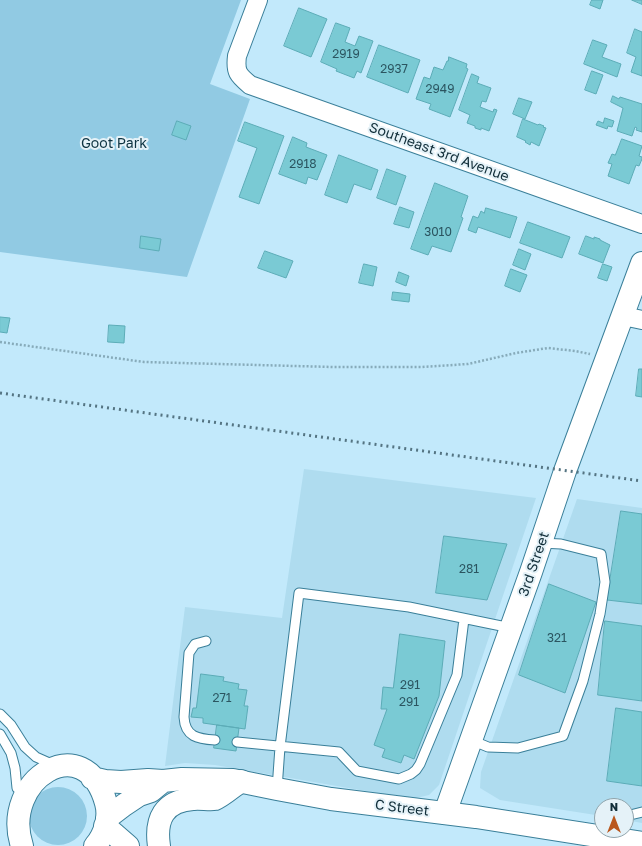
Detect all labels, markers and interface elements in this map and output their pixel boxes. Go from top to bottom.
house number: 2919 [332,47,360,61]
house number: 2937 [380,62,408,76]
house number: 2949 [426,82,454,96]
street label: Southeast 3rd Avenue [367,119,511,185]
park label: Goot Park [81,136,147,152]
house number: 2918 [289,157,317,171]
house number: 3010 [424,225,452,239]
street label: 3rd Street [515,530,553,598]
house number: 281 [459,562,479,576]
house number: 321 [547,631,567,645]
house number: 291 [400,678,420,692]
house number: 271 [212,691,232,705]
house number: 291 [399,695,419,709]
street label: C Street [374,796,430,820]
north arrow [594,798,634,838]
text: N [610,800,618,813]

